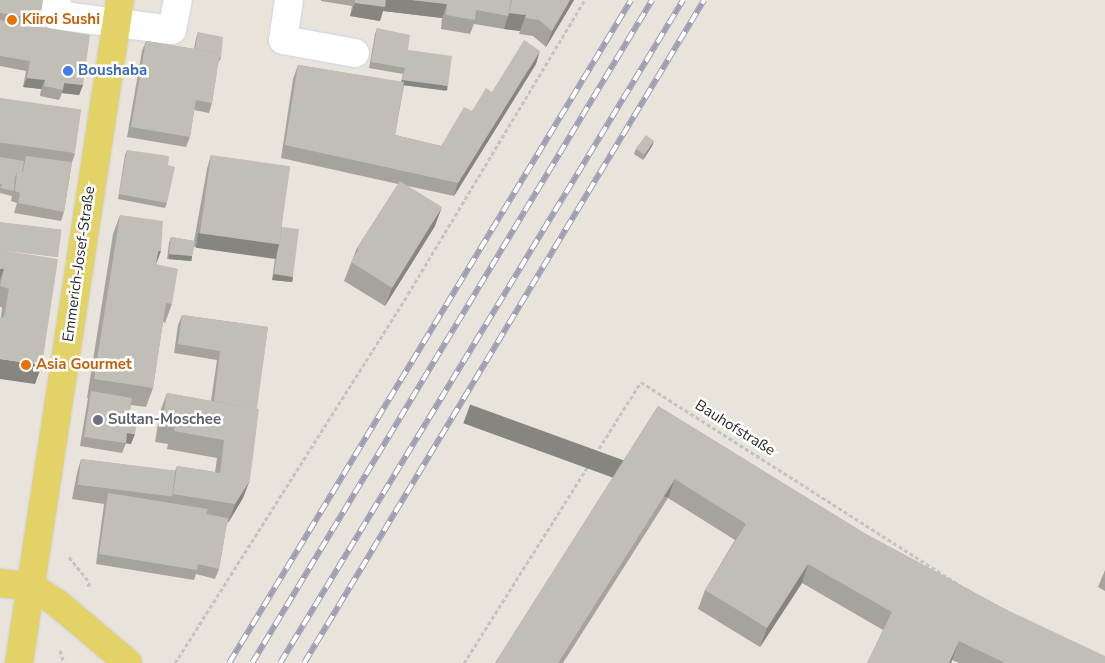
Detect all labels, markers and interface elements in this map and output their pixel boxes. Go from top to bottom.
place label: Kiiroi Sushi [22,11,100,29]
marker: Kiiroi Sushi [6,14,18,26]
place label: Boushaba [78,62,147,80]
marker: Boushaba [62,65,74,77]
street label: Emmerich-Josef-Straße [59,185,99,343]
place label: Asia Gourmet [36,356,132,374]
marker: Asia Gourmet [20,359,32,371]
street label: Bauhofstraße [692,396,778,460]
place label: Sultan-Moschee [108,411,221,429]
marker: Sultan-Moschee [92,414,104,426]

